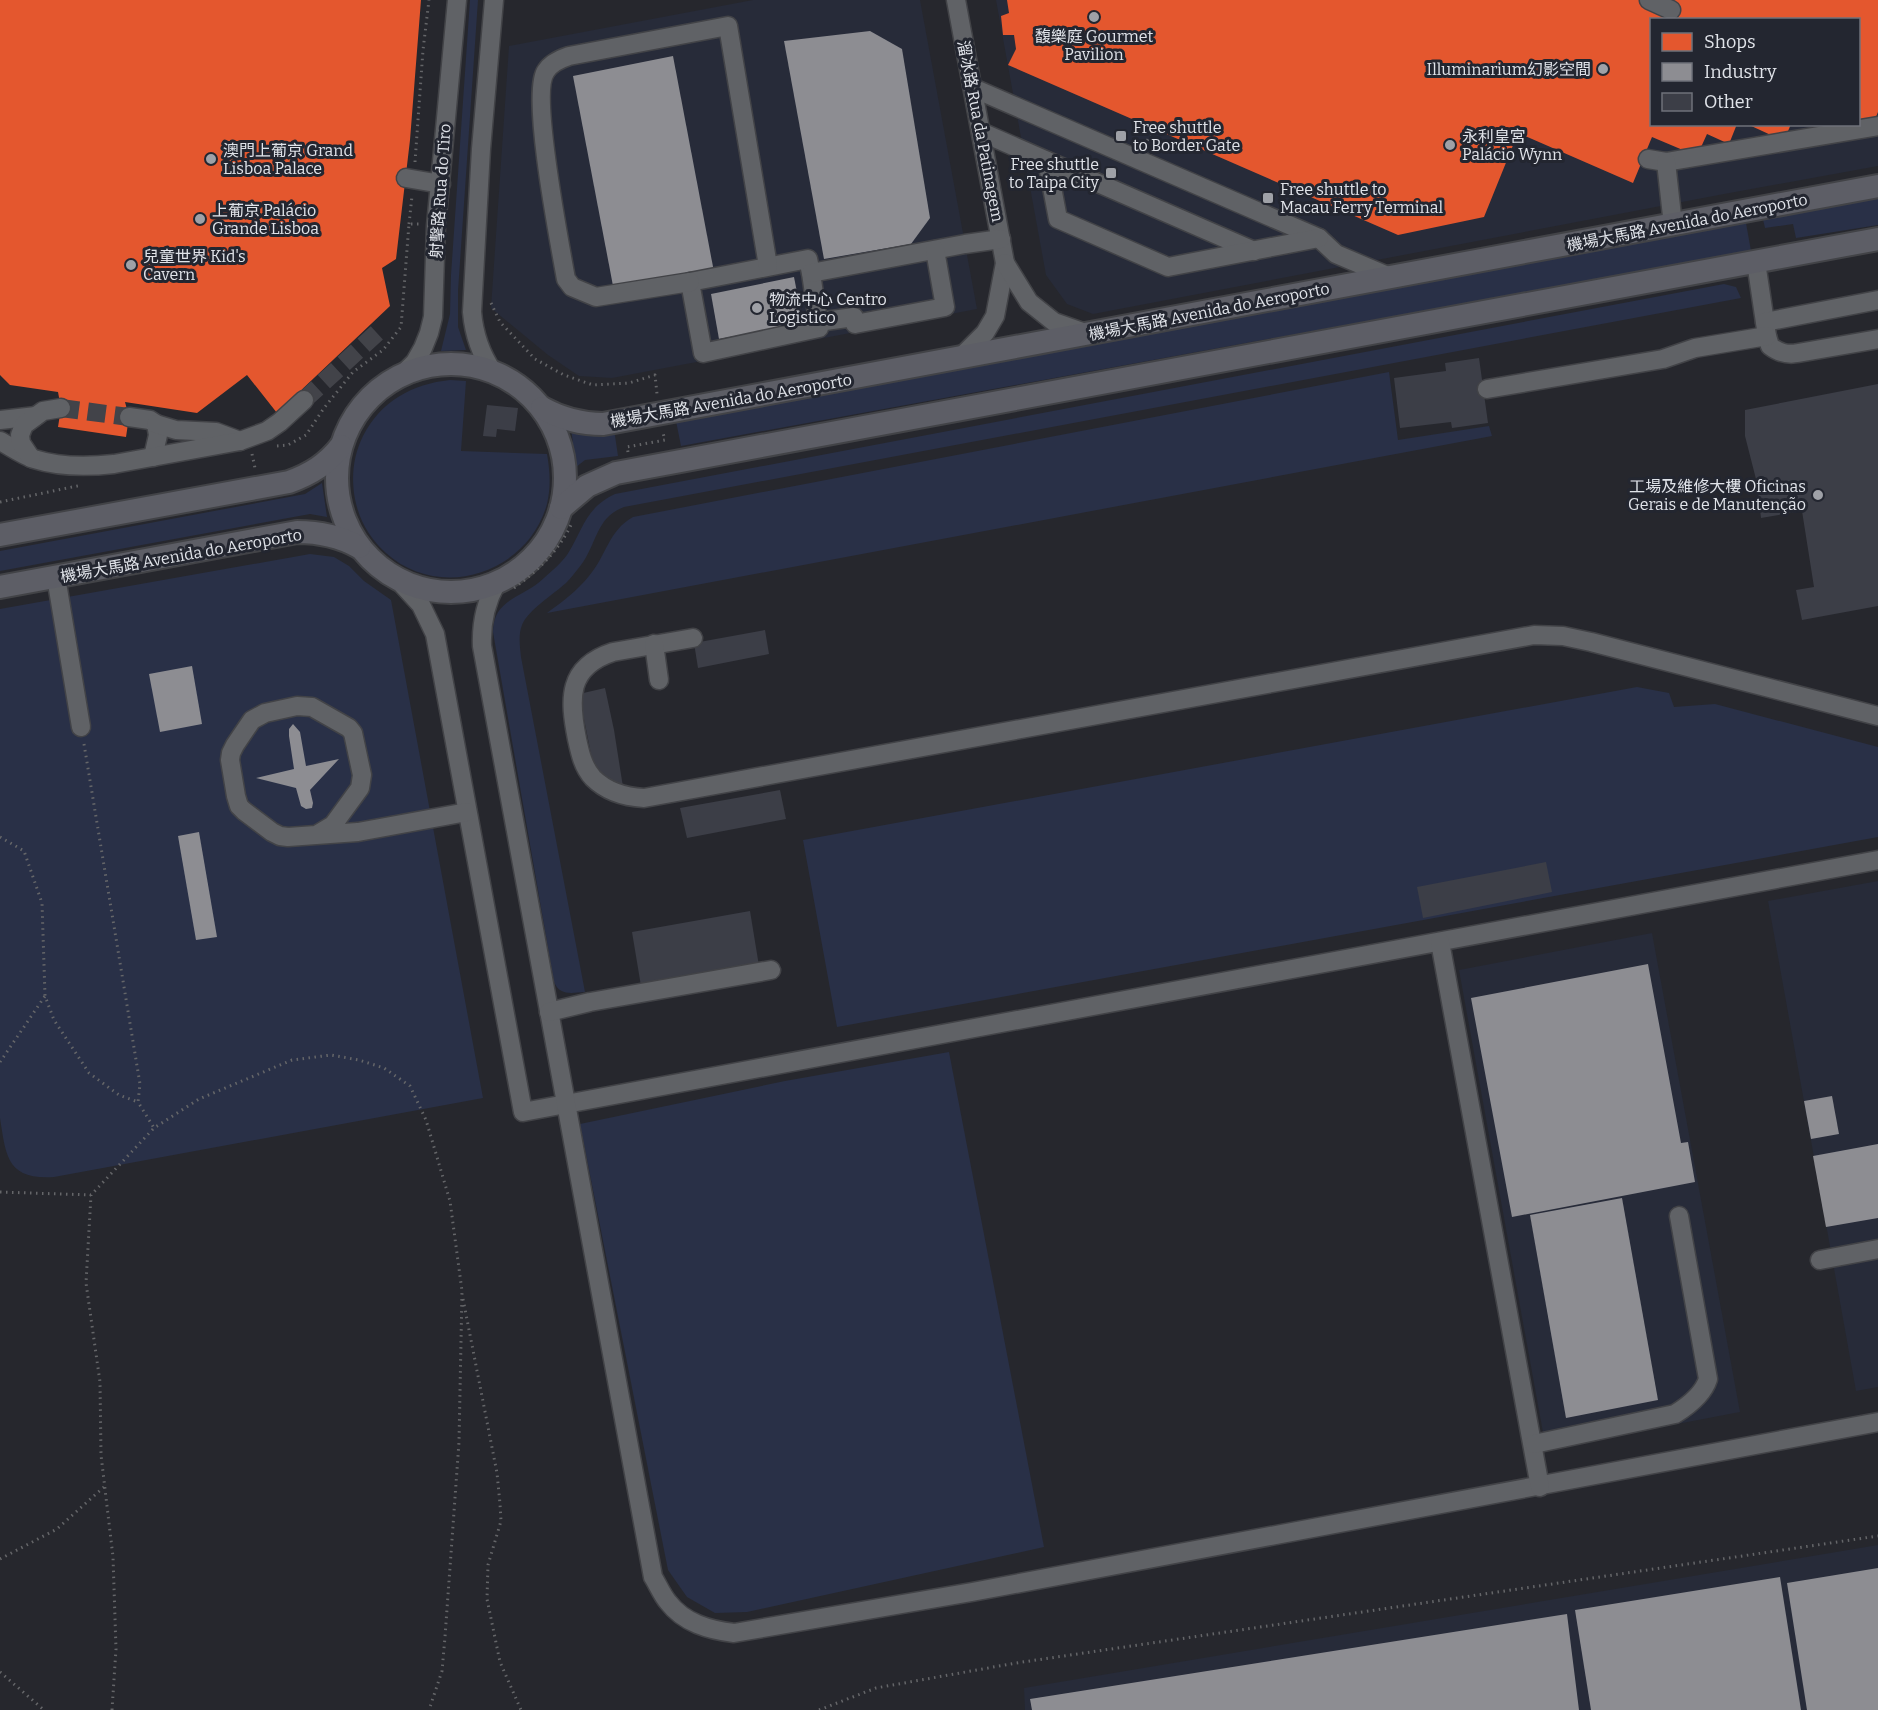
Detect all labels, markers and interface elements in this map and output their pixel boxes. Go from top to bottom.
marker: 馥樂庭 Gourmet Pavilion [1087,10,1101,24]
legend [1650,18,1860,126]
place label: 馥樂庭 Gourmet Pavilion [1035,27,1154,64]
text: Shops [1704,31,1756,53]
street label: 溜冰路 Rua da Patinagem [954,39,1007,224]
place label: Illuminarium幻影空間 [1427,60,1591,79]
text: Industry [1704,61,1777,83]
marker: Illuminarium幻影空間 [1596,62,1610,76]
text: Other [1704,91,1753,113]
place label: Free shuttle to Border Gate [1133,118,1240,155]
street label: 射擊路 Rua do Tiro [426,123,455,259]
place label: 永利皇宮 Palácio Wynn [1462,127,1562,164]
marker: Free shuttle to Border Gate [1114,129,1128,143]
marker: 永利皇宮 Palácio Wynn [1443,138,1457,152]
place label: 澳門上葡京 Grand Lisboa Palace [223,141,353,178]
marker: 澳門上葡京 Grand Lisboa Palace [204,152,218,166]
place label: Free shuttle to Taipa City [1009,155,1100,192]
marker: Free shuttle to Taipa City [1104,166,1118,180]
place label: Free shuttle to Macau Ferry Terminal [1280,180,1443,217]
street label: 機場大馬路 Avenida do Aeroporto [1565,190,1809,255]
marker: Free shuttle to Macau Ferry Terminal [1261,191,1275,205]
place label: 上葡京 Palácio Grande Lisboa [212,201,319,238]
marker: 上葡京 Palácio Grande Lisboa [193,212,207,226]
place label: 兒童世界 Kid's Cavern [143,247,246,284]
marker: 兒童世界 Kid's Cavern [124,258,138,272]
street label: 機場大馬路 Avenida do Aeroporto [1087,279,1331,344]
place label: 物流中心 Centro Logistico [769,290,887,327]
marker: 物流中心 Centro Logistico [750,301,764,315]
street label: 機場大馬路 Avenida do Aeroporto [609,370,853,431]
place label: 工場及維修大樓 Oficinas Gerais e de Manutenção [1628,477,1806,514]
marker: 工場及維修大樓 Oficinas Gerais e de Manutenção [1811,488,1825,502]
street label: 機場大馬路 Avenida do Aeroporto [59,525,303,586]

